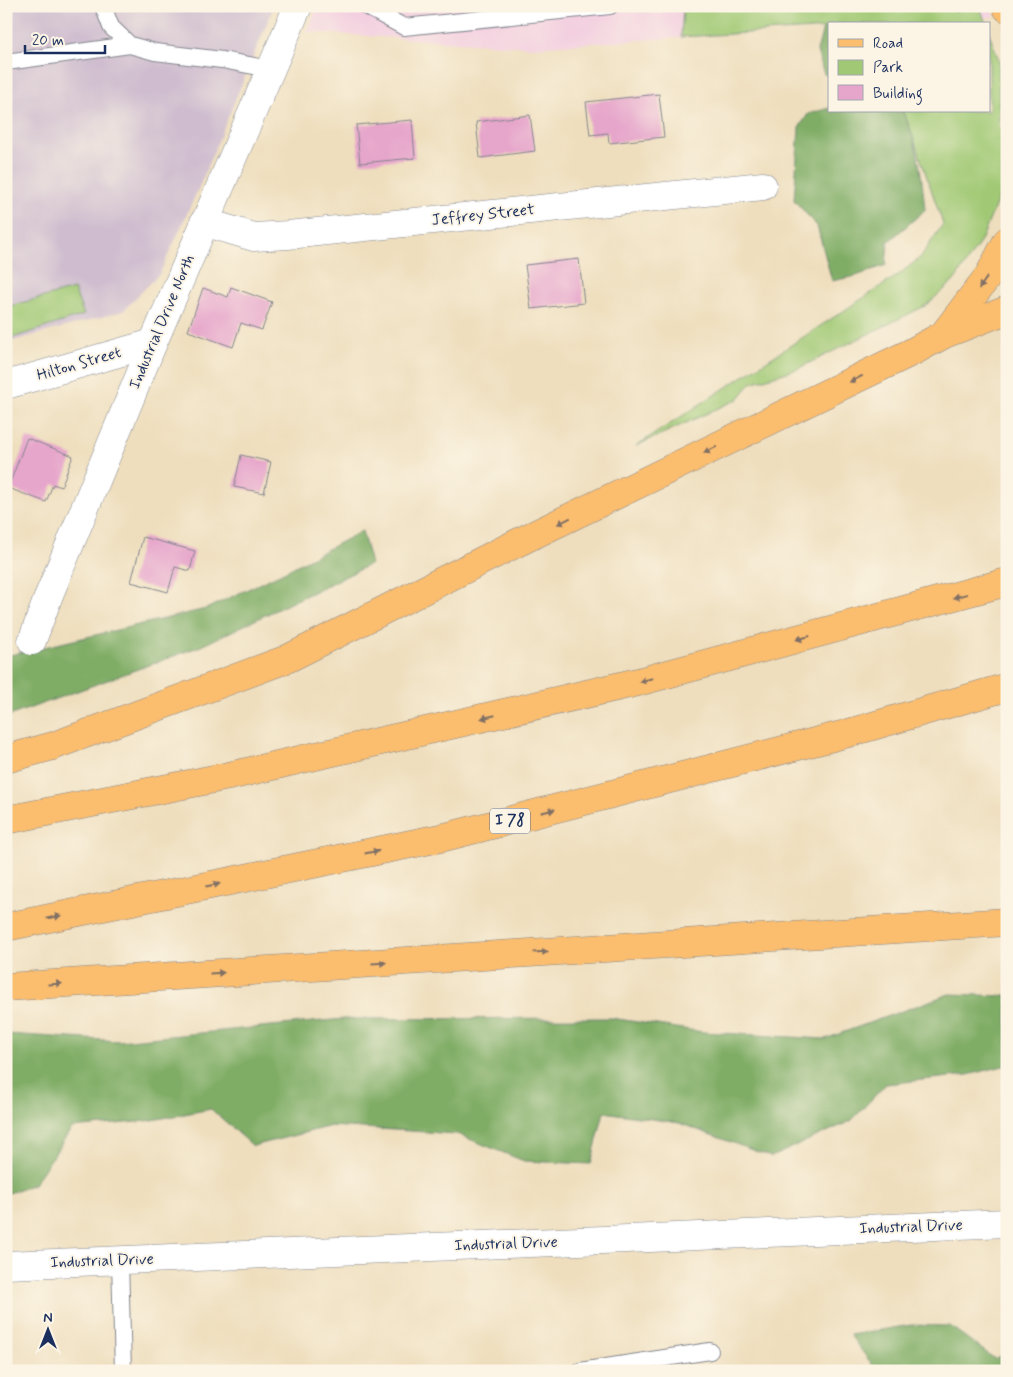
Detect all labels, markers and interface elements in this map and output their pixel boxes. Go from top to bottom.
scale bar [25,22,105,54]
legend [828,22,990,112]
text: 20 m [32,31,64,51]
text: Road [873,34,903,54]
text: Park [873,58,903,78]
text: Building [873,84,923,105]
street label: Jeffrey Street [430,199,536,231]
street label: Industrial Drive North [124,252,200,392]
one-way arrow [978,276,988,290]
street label: Hilton Street [34,342,124,386]
one-way arrow [849,375,863,383]
one-way arrow [703,446,717,454]
one-way arrow [556,517,571,525]
one-way arrow [952,592,967,600]
one-way arrow [795,635,810,643]
one-way arrow [639,677,654,685]
one-way arrow [480,713,495,721]
one-way arrow [540,807,555,815]
road number: I 78 [490,808,530,834]
one-way arrow [365,848,380,856]
one-way arrow [206,880,222,888]
one-way arrow [46,913,62,921]
one-way arrow [534,948,550,956]
one-way arrow [371,958,387,966]
one-way arrow [209,969,225,977]
one-way arrow [47,980,63,988]
street label: Industrial Drive [859,1215,963,1239]
street label: Industrial Drive [454,1232,558,1256]
street label: Industrial Drive [50,1249,154,1273]
north arrow [22,1304,72,1354]
text: N [43,1309,53,1327]

